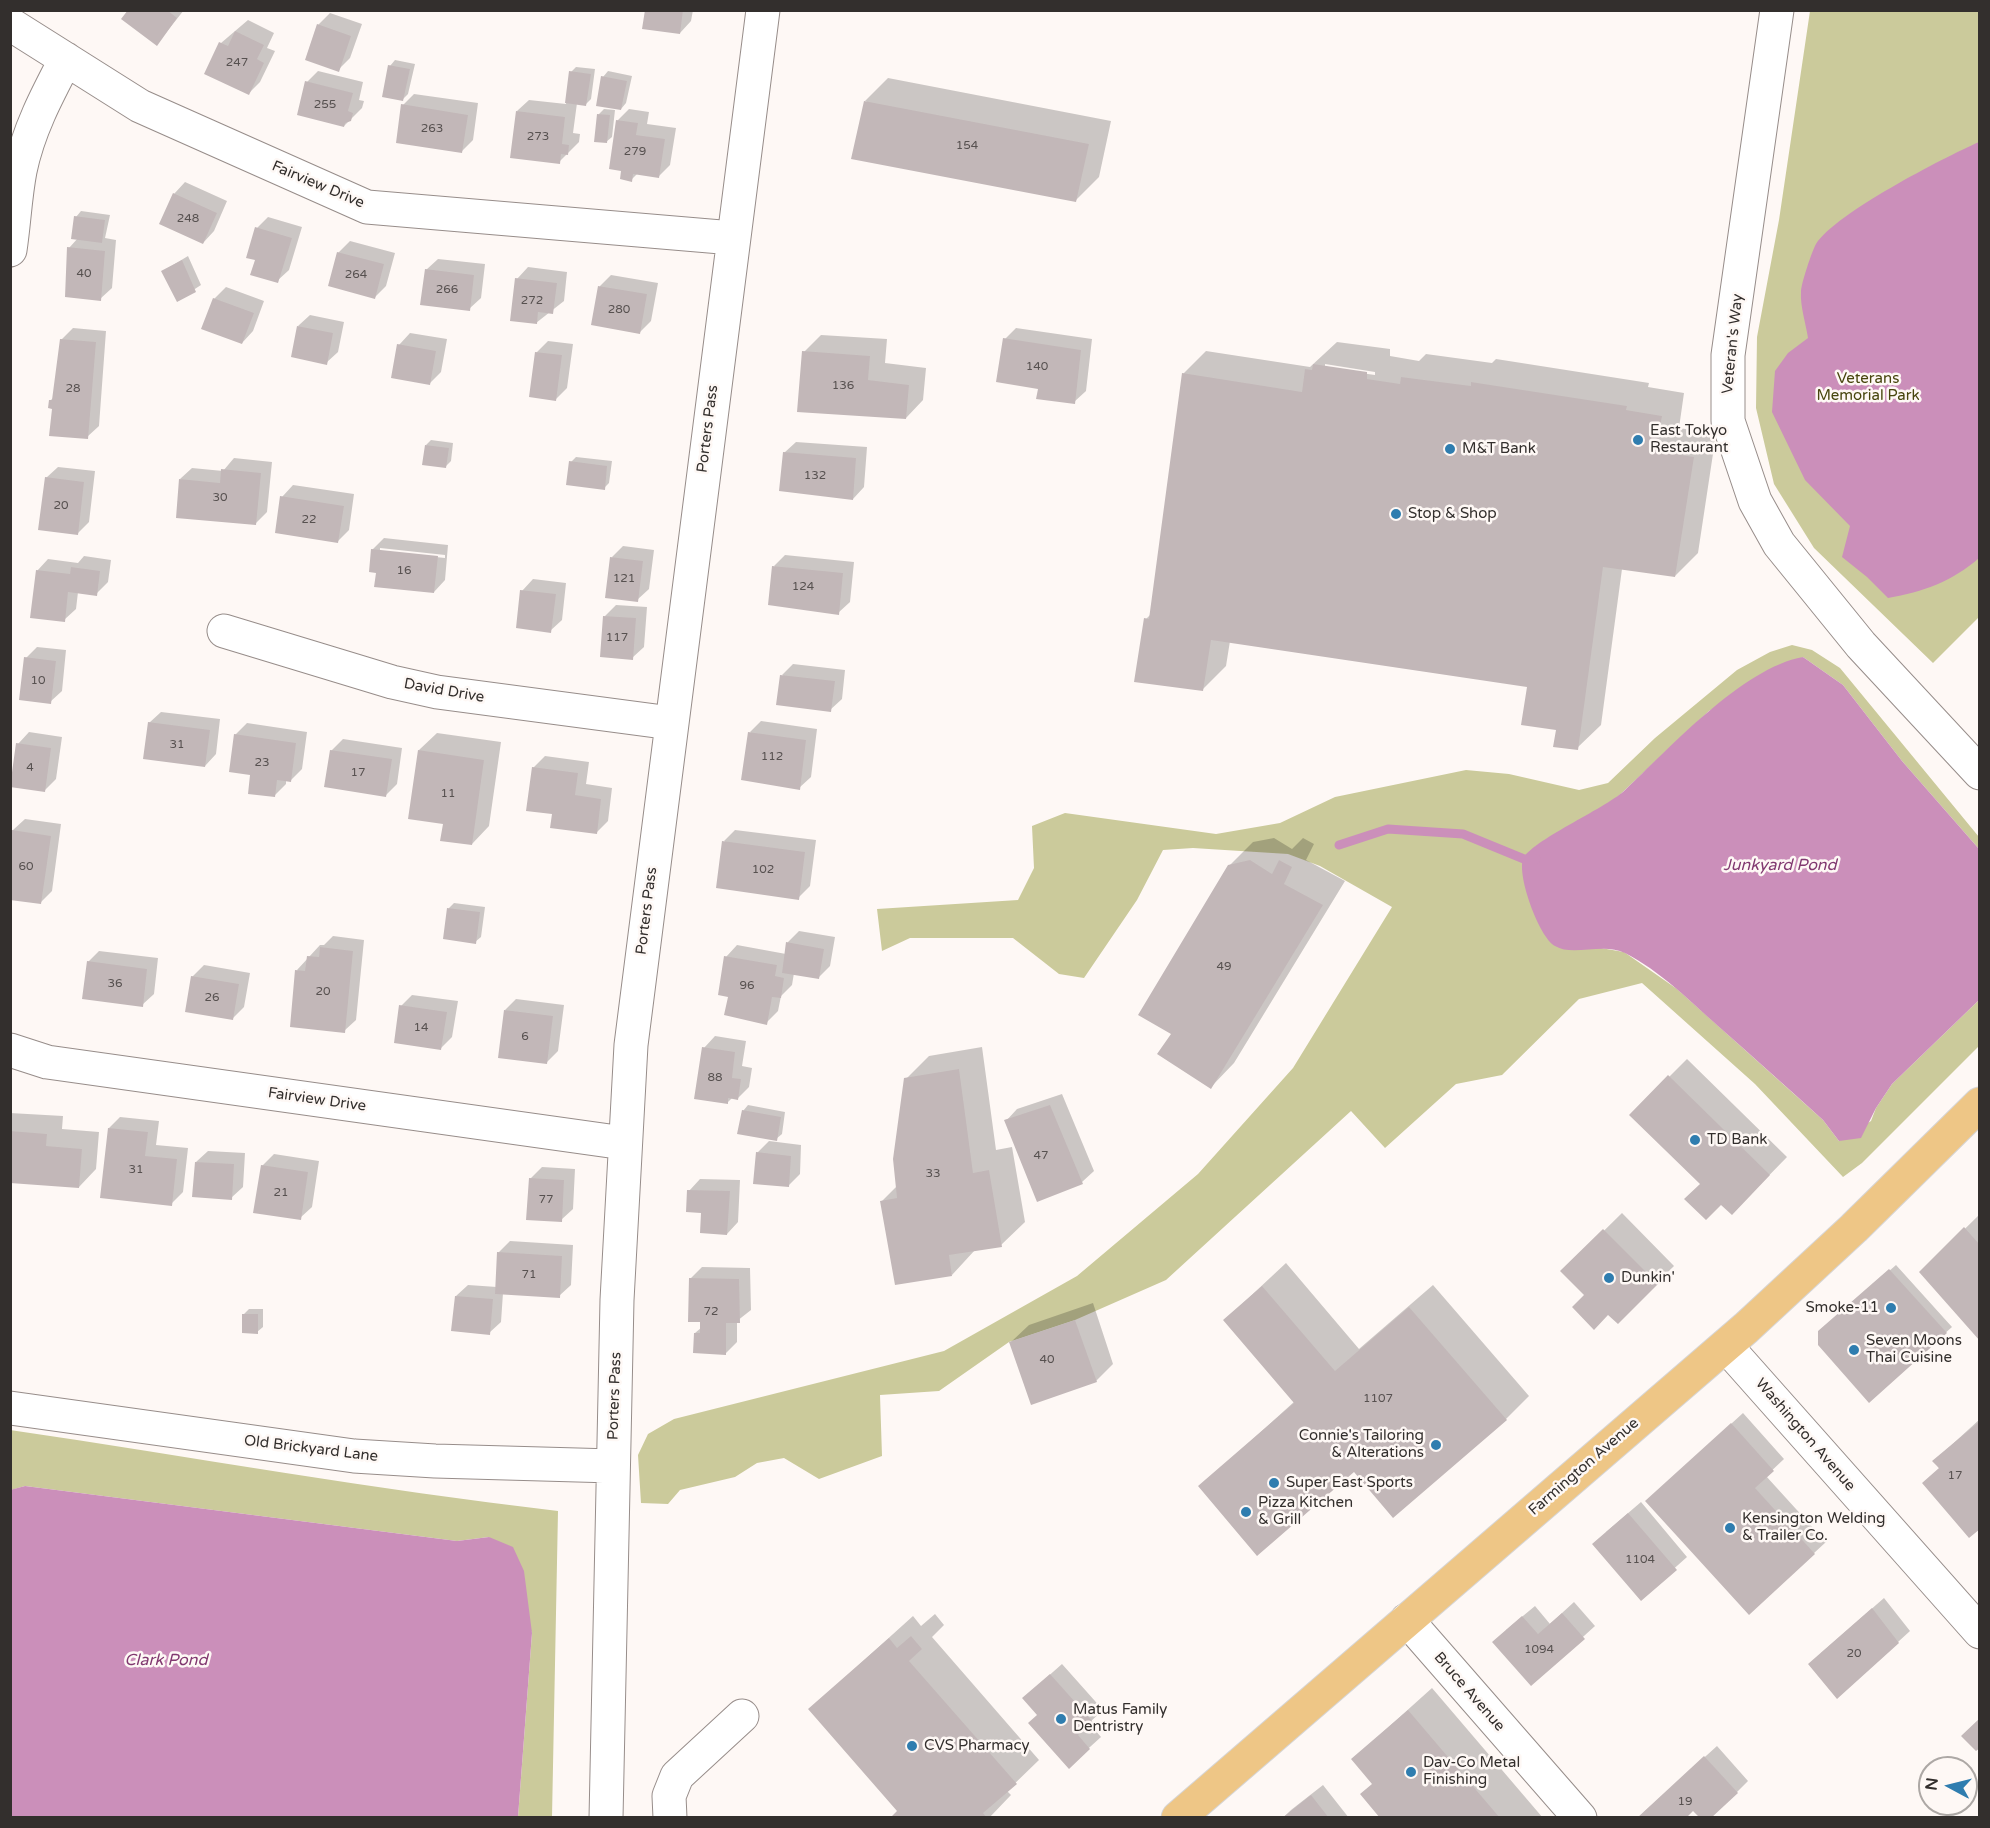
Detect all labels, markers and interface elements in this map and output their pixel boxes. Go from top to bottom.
house number: 247 [226,56,248,70]
house number: 255 [314,98,336,112]
house number: 263 [421,122,443,136]
house number: 273 [527,130,549,144]
house number: 154 [956,139,978,153]
house number: 279 [624,145,646,159]
street label: Fairview Drive [269,157,367,213]
house number: 248 [177,212,199,226]
house number: 40 [76,267,92,281]
house number: 264 [345,268,367,282]
house number: 266 [436,283,458,297]
street label: Veteran's Way [1719,293,1747,395]
house number: 272 [521,294,543,308]
house number: 280 [608,303,630,317]
house number: 140 [1026,360,1048,374]
park label: Veterans Memorial Park [1816,370,1920,405]
house number: 136 [832,379,854,393]
house number: 28 [65,382,81,396]
street label: Porters Pass [694,384,722,474]
place label: East Tokyo Restaurant [1650,422,1728,457]
marker: East Tokyo Restaurant [1631,433,1645,447]
place label: M&T Bank [1462,440,1536,458]
marker: M&T Bank [1443,442,1457,456]
house number: 132 [804,469,826,483]
house number: 30 [212,491,228,505]
house number: 20 [53,499,69,513]
place label: Stop & Shop [1408,505,1497,523]
marker: Stop & Shop [1389,507,1403,521]
house number: 22 [301,513,317,527]
house number: 16 [396,564,412,578]
house number: 121 [613,572,635,586]
house number: 124 [792,580,814,594]
house number: 117 [606,631,628,645]
house number: 10 [30,674,46,688]
street label: David Drive [402,675,486,707]
house number: 31 [169,738,185,752]
house number: 112 [761,750,783,764]
house number: 23 [254,756,270,770]
house number: 4 [26,761,34,775]
house number: 17 [350,766,366,780]
house number: 11 [440,787,456,801]
water label: Junkyard Pond [1723,856,1837,876]
house number: 60 [18,860,34,874]
house number: 102 [752,863,774,877]
street label: Porters Pass [633,866,661,956]
house number: 49 [1216,960,1232,974]
house number: 36 [107,977,123,991]
house number: 96 [739,979,755,993]
house number: 20 [315,985,331,999]
house number: 26 [204,991,220,1005]
house number: 14 [413,1021,429,1035]
house number: 6 [521,1030,529,1044]
house number: 88 [707,1071,723,1085]
street label: Fairview Drive [267,1084,367,1116]
place label: TD Bank [1707,1131,1767,1149]
marker: TD Bank [1688,1133,1702,1147]
house number: 47 [1033,1149,1049,1163]
house number: 31 [128,1163,144,1177]
house number: 33 [925,1167,941,1181]
house number: 21 [273,1186,289,1200]
house number: 77 [538,1193,554,1207]
house number: 71 [521,1268,537,1282]
place label: Dunkin' [1621,1269,1675,1287]
marker: Dunkin' [1602,1271,1616,1285]
place label: Smoke-11 [1806,1299,1879,1317]
marker: Smoke-11 [1884,1301,1898,1315]
house number: 72 [703,1305,719,1319]
place label: Seven Moons Thai Cuisine [1866,1332,1962,1367]
marker: Seven Moons Thai Cuisine [1847,1343,1861,1357]
street label: Porters Pass [604,1352,626,1440]
house number: 40 [1039,1353,1055,1367]
street label: Washington Avenue [1751,1375,1859,1495]
house number: 1107 [1363,1392,1393,1406]
street label: Farmington Avenue [1525,1414,1643,1520]
place label: Connie's Tailoring & Alterations [1299,1427,1424,1462]
street label: Old Brickyard Lane [243,1432,379,1466]
marker: Connie's Tailoring & Alterations [1429,1438,1443,1452]
house number: 17 [1947,1469,1963,1483]
place label: Super East Sports [1286,1474,1413,1492]
marker: Super East Sports [1267,1476,1281,1490]
place label: Pizza Kitchen & Grill [1258,1494,1353,1529]
marker: Pizza Kitchen & Grill [1239,1505,1253,1519]
place label: Kensington Welding & Trailer Co. [1742,1510,1886,1545]
marker: Kensington Welding & Trailer Co. [1723,1521,1737,1535]
house number: 1104 [1625,1553,1655,1567]
house number: 1094 [1524,1643,1554,1657]
house number: 20 [1846,1647,1862,1661]
street label: Bruce Avenue [1430,1649,1508,1735]
water label: Clark Pond [124,1651,208,1671]
place label: Matus Family Dentristry [1073,1701,1167,1736]
marker: Matus Family Dentristry [1054,1712,1068,1726]
place label: CVS Pharmacy [924,1737,1029,1755]
marker: CVS Pharmacy [905,1739,919,1753]
place label: Dav-Co Metal Finishing [1423,1754,1520,1789]
north arrow [1918,1756,1978,1816]
marker: Dav-Co Metal Finishing [1404,1765,1418,1779]
text: N [1921,1776,1943,1792]
house number: 19 [1677,1795,1693,1809]

